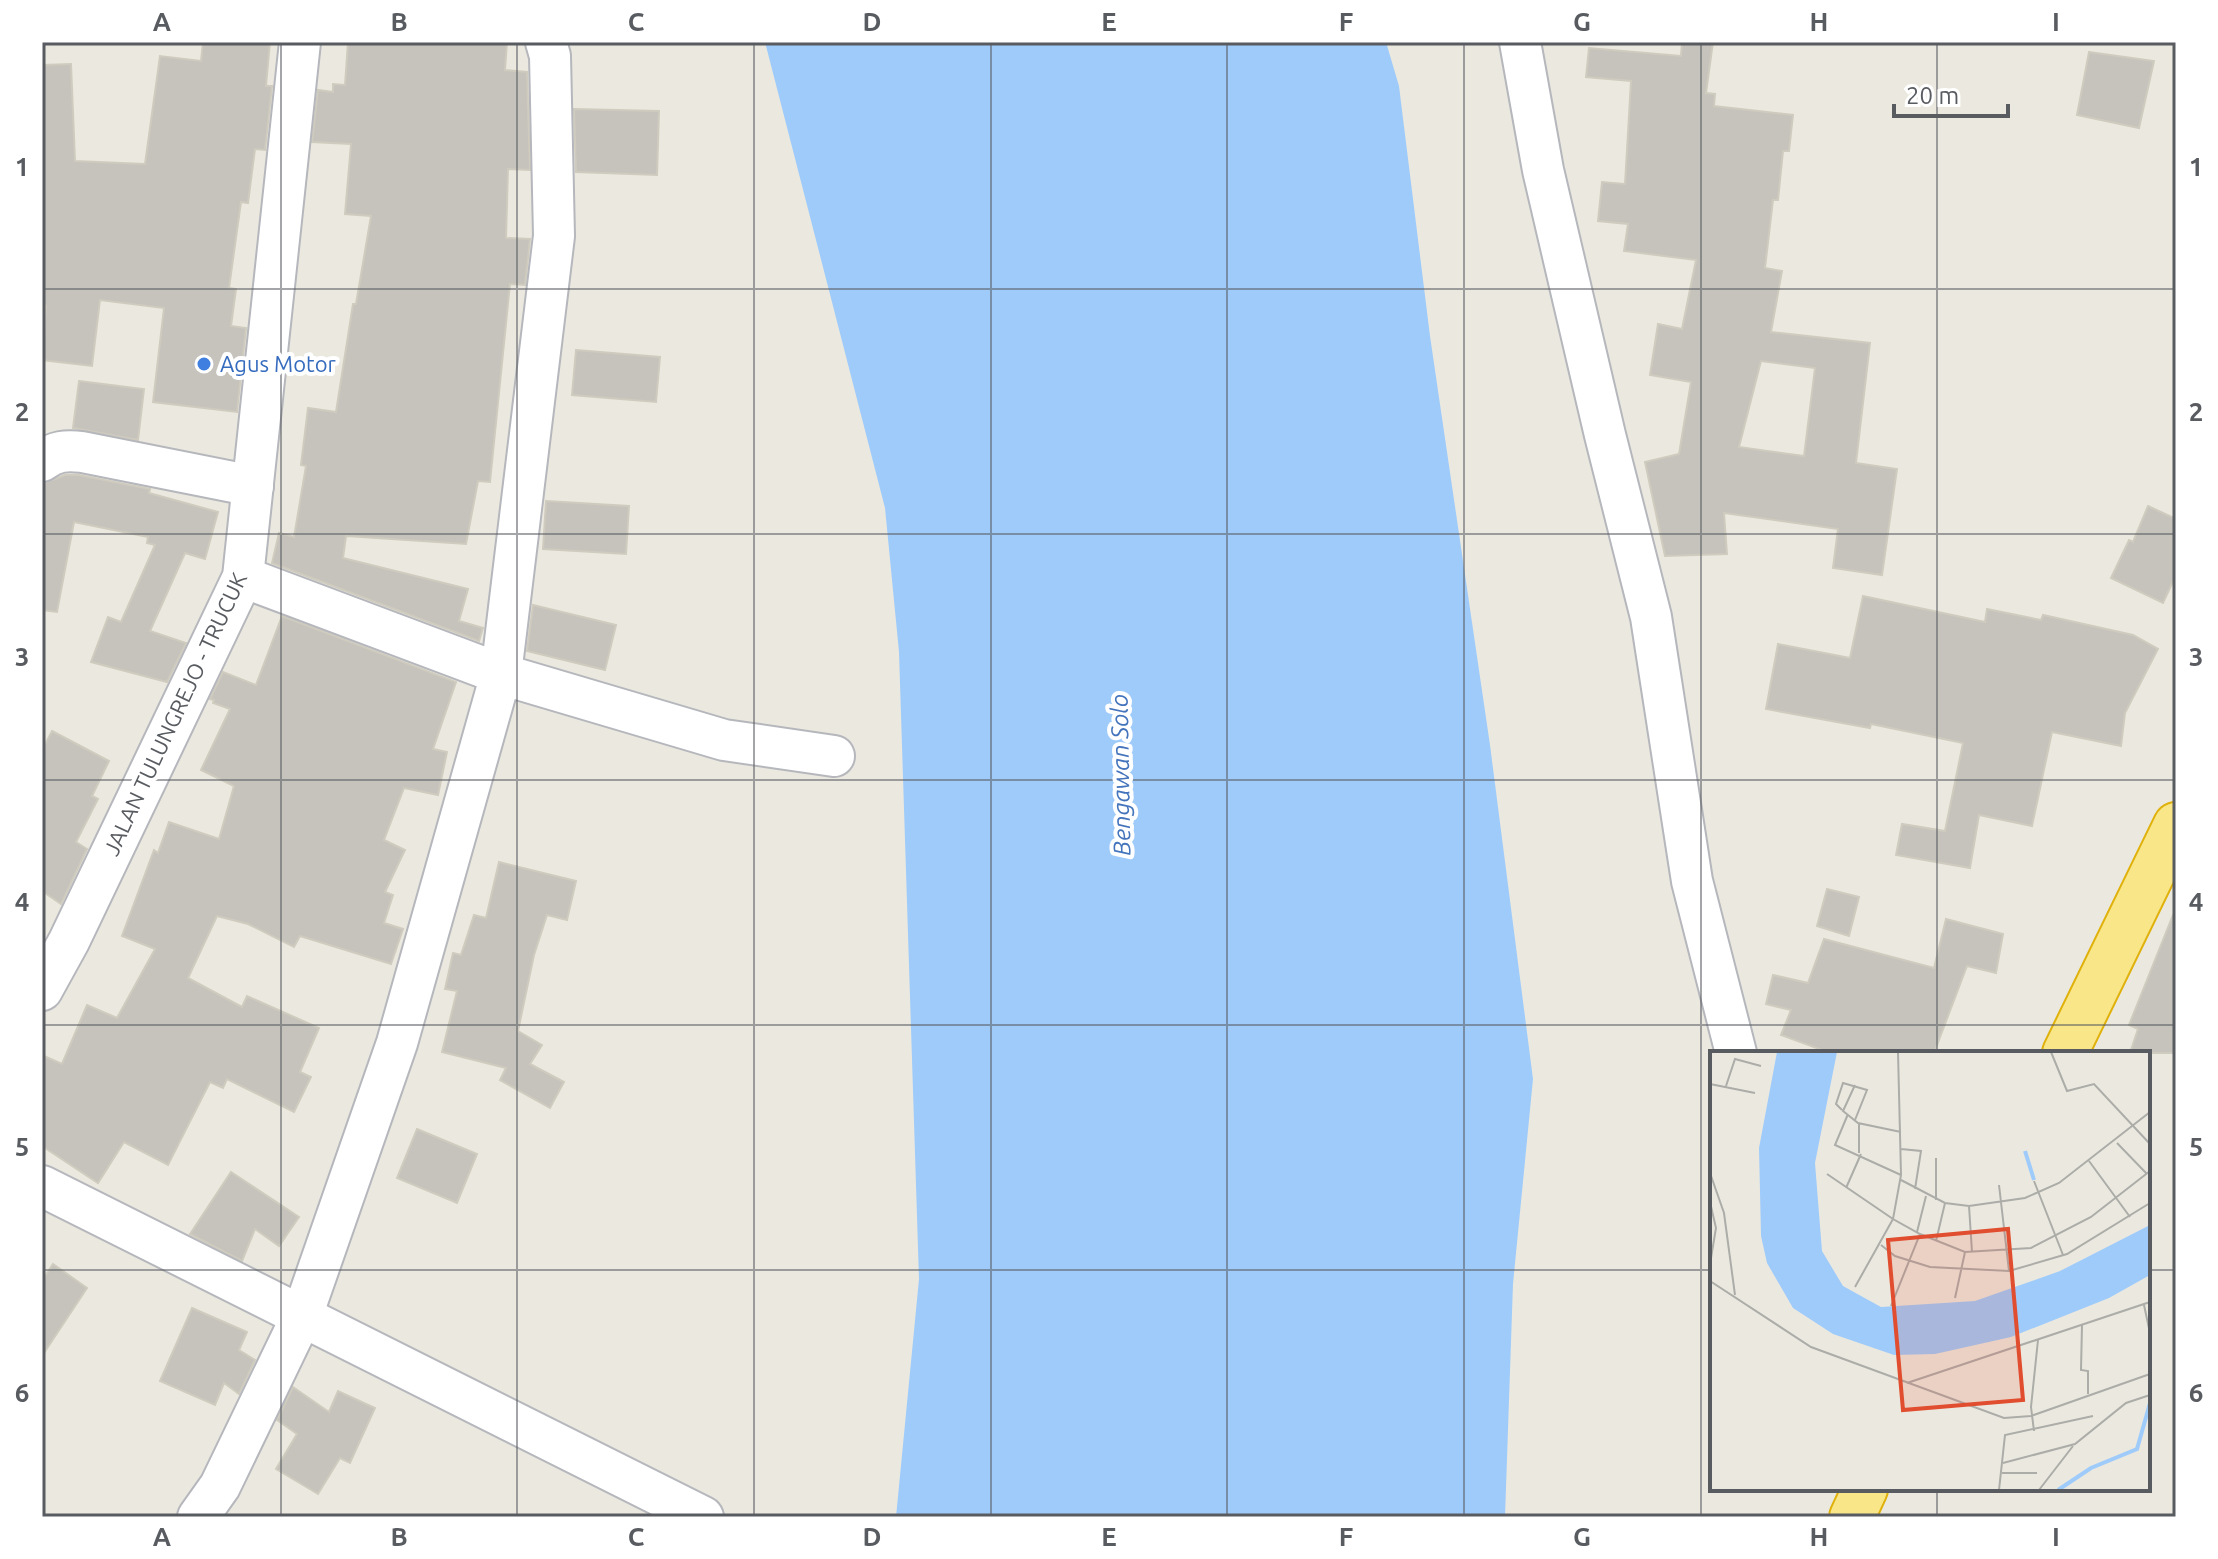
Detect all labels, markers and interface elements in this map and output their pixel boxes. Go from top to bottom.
text: A [153,7,172,36]
text: B [390,7,408,36]
text: C [628,7,645,36]
text: D [863,7,881,36]
text: E [1101,7,1117,36]
text: F [1339,7,1353,36]
text: G [1573,7,1591,36]
text: H [1810,7,1828,36]
text: I [2052,7,2060,36]
scale bar [1894,68,2008,118]
text: 20 m [1906,82,1959,109]
text: 1 [15,152,29,181]
text: 1 [2189,152,2203,181]
place label: Agus Motor [220,351,337,376]
marker: Agus Motor [195,355,213,373]
text: 2 [15,397,29,426]
text: 2 [2189,397,2203,426]
street label: JALAN TULUNGREJO - TRUCUK [98,568,251,859]
text: 3 [15,642,29,671]
text: 3 [2189,642,2203,671]
water label: Bengawan Solo [1106,694,1135,856]
text: 4 [15,887,29,916]
text: 4 [2189,887,2203,916]
inset map [1710,1051,2150,1491]
text: 5 [15,1132,29,1161]
text: 5 [2189,1132,2203,1161]
text: 6 [15,1378,29,1407]
text: 6 [2189,1378,2203,1407]
text: A [153,1522,172,1551]
text: B [390,1522,408,1551]
text: C [628,1522,645,1551]
text: D [863,1522,881,1551]
text: E [1101,1522,1117,1551]
text: F [1339,1522,1353,1551]
text: G [1573,1522,1591,1551]
text: H [1810,1522,1828,1551]
text: I [2052,1522,2060,1551]

